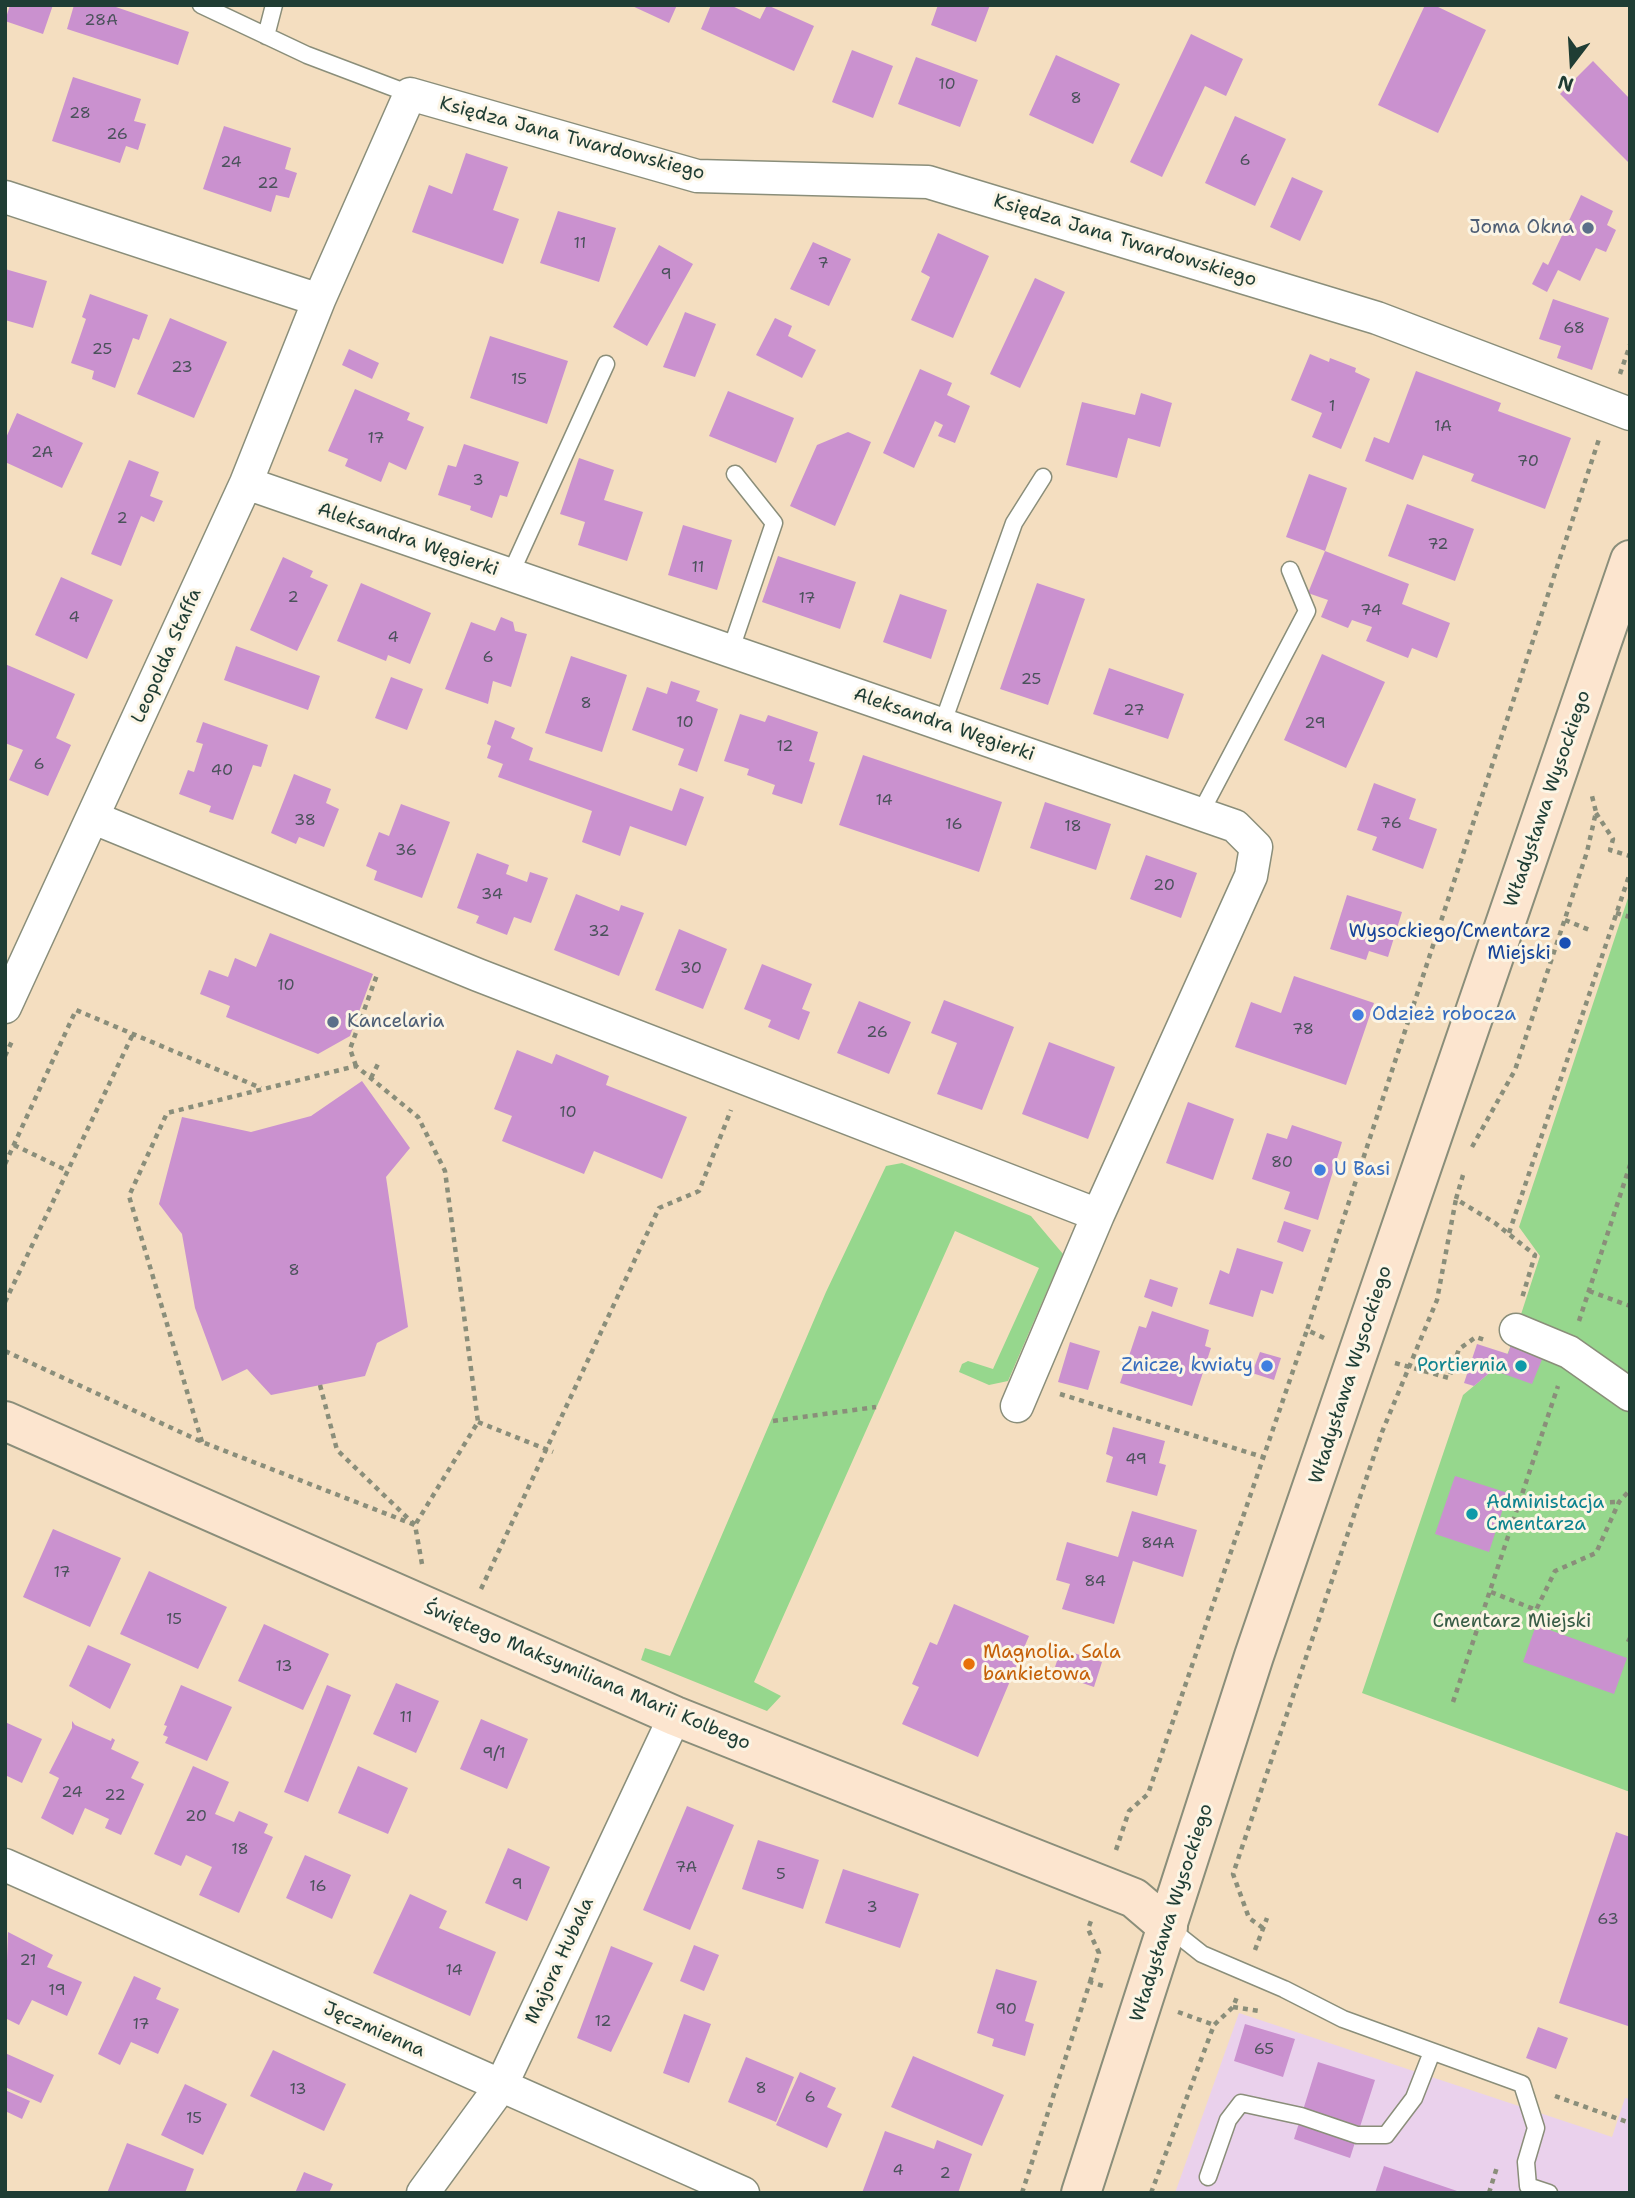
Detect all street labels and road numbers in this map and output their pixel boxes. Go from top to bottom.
street label: Księdza Jana Twardowskiego [437,93,707,185]
street label: Księdza Jana Twardowskiego [991,190,1259,292]
street label: Aleksandra Węgierki [314,498,502,582]
street label: Leopolda Staffa [127,585,207,727]
street label: Aleksandra Węgierki [850,683,1038,767]
street label: Władysława Wysockiego [1500,688,1596,910]
street label: Władysława Wysockiego [1305,1263,1397,1487]
street label: Świętego Maksymiliana Marii Kolbego [420,1597,754,1755]
street label: Władysława Wysockiego [1126,1801,1218,2025]
street label: Majora Hubala [521,1894,599,2028]
street label: Jęczmienna [320,1997,428,2063]

